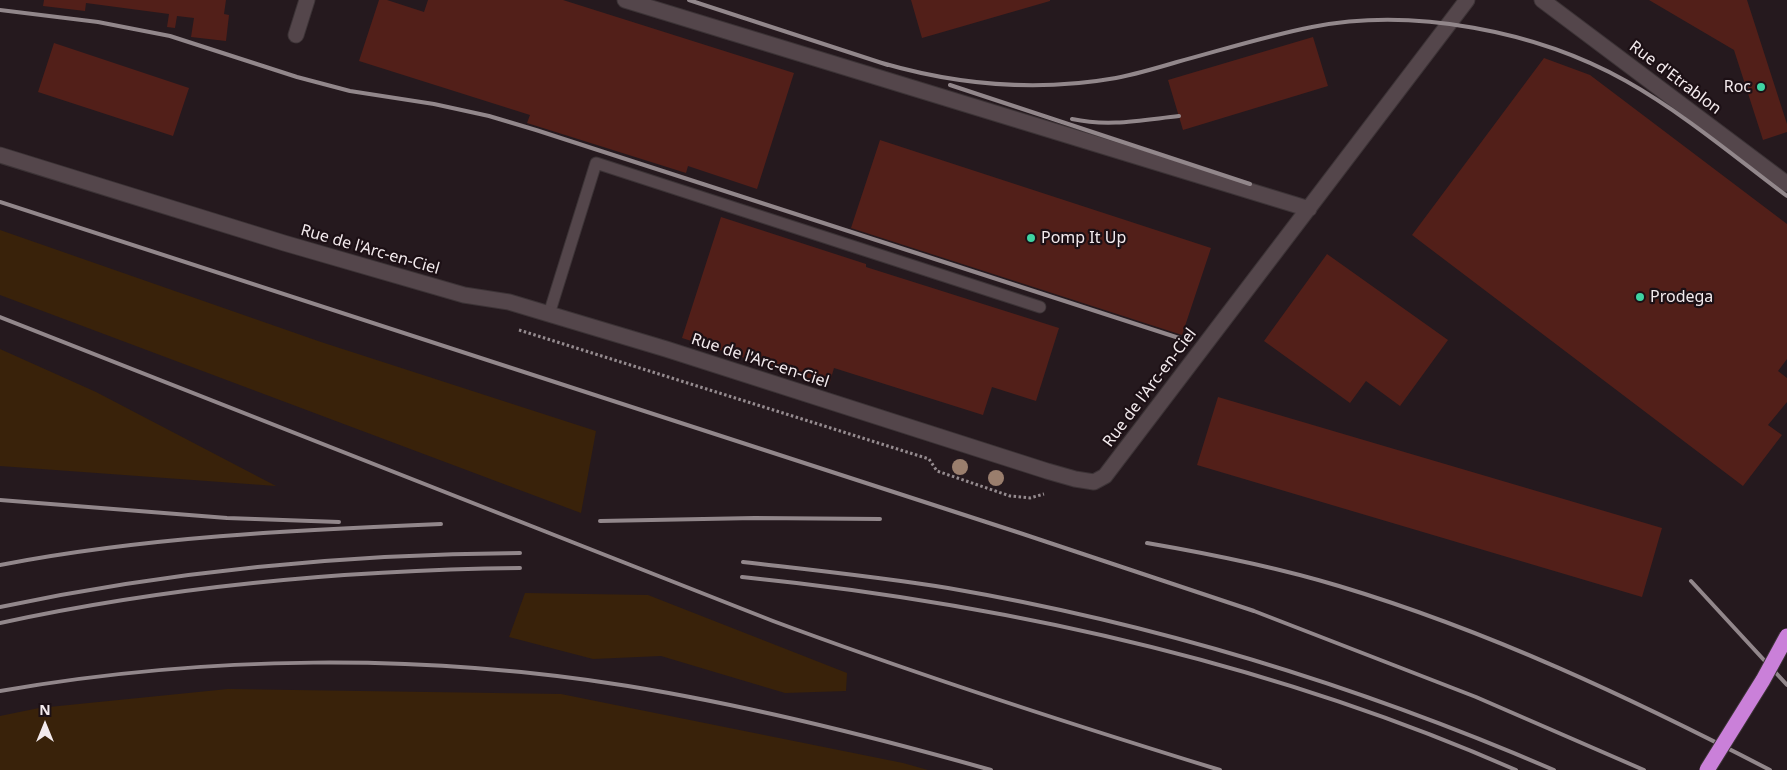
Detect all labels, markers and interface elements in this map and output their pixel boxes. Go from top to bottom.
street label: Rue d'Etrablon [1625,37,1725,119]
place label: Roc [1724,77,1751,97]
marker: Roc [1755,81,1767,93]
street label: Rue de l'Arc-en-Ciel [298,221,442,279]
place label: Pomp It Up [1041,228,1126,248]
marker: Pomp It Up [1025,232,1037,244]
place label: Prodega [1650,287,1713,307]
marker: Prodega [1634,291,1646,303]
street label: Rue de l'Arc-en-Ciel [1099,325,1201,451]
street label: Rue de l'Arc-en-Ciel [689,330,831,392]
north arrow [20,700,70,750]
text: N [39,700,51,719]

